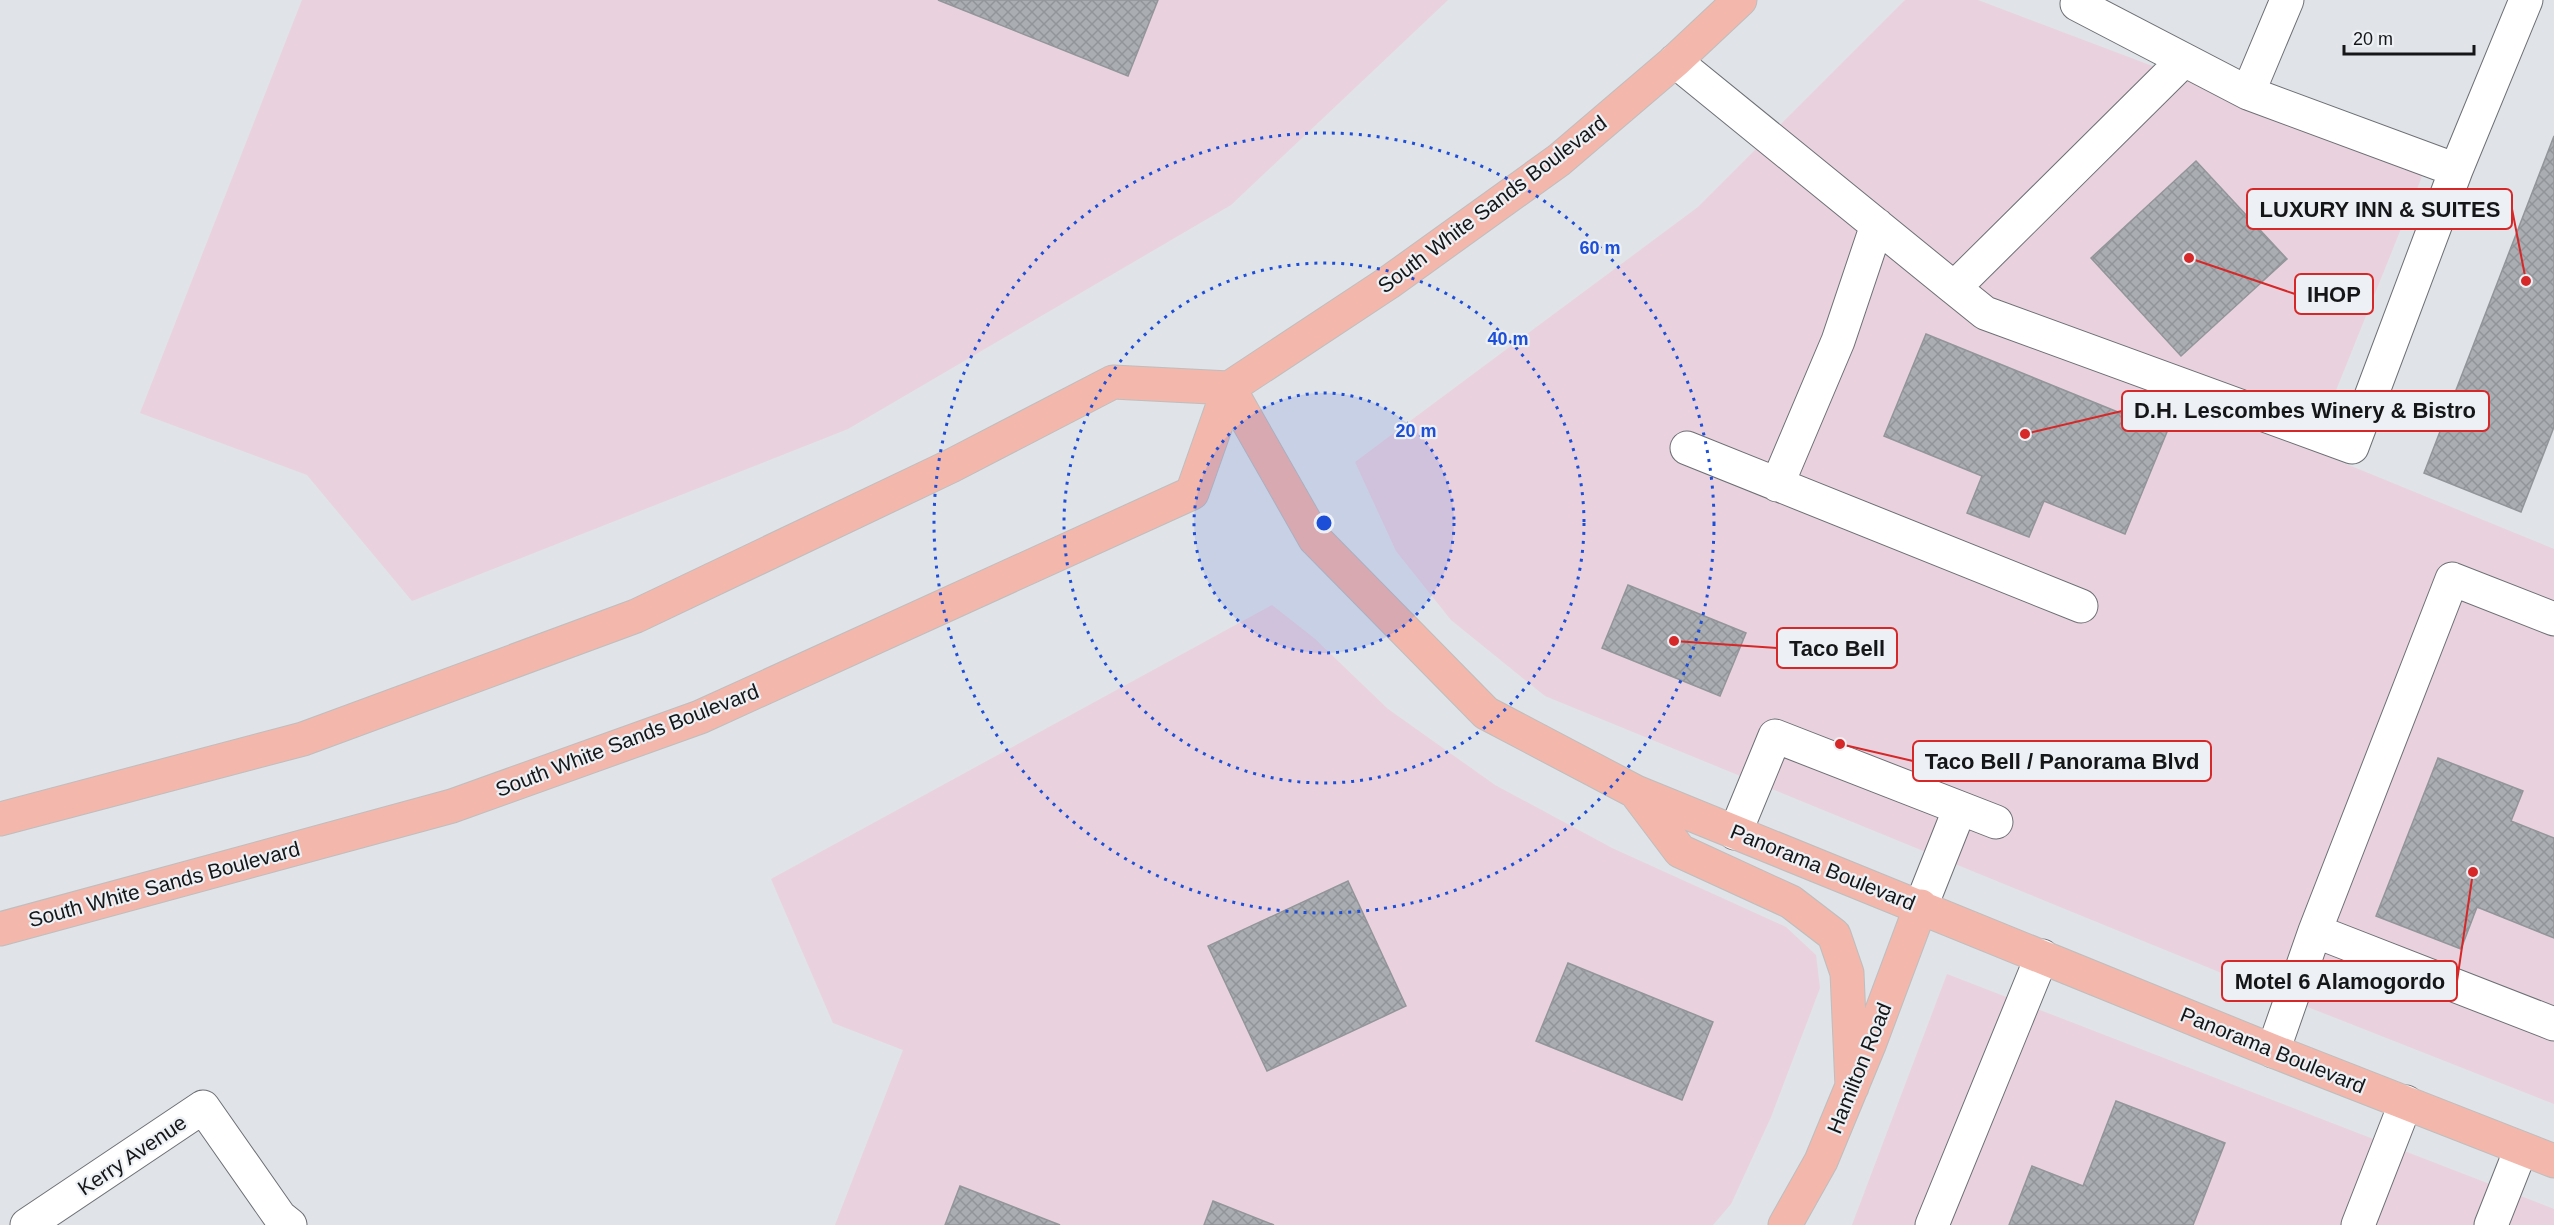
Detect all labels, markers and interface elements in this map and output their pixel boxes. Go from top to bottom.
scale bar [2344,18,2474,56]
text: 20 m [2353,29,2393,49]
street label: South White Sands Boulevard [1373,111,1611,297]
callout: LUXURY INN & SUITES [2247,189,2512,229]
text: LUXURY INN & SUITES [2260,197,2500,222]
text: 60 m [1579,238,1621,258]
callout: IHOP [2295,274,2373,314]
text: IHOP [2307,282,2361,307]
text: 40 m [1487,329,1529,349]
callout: D.H. Lescombes Winery & Bistro [2122,391,2489,431]
text: D.H. Lescombes Winery & Bistro [2134,398,2476,423]
text: 20 m [1395,421,1437,441]
centre of rings [1314,513,1334,533]
callout: Taco Bell [1777,628,1897,668]
text: Taco Bell [1789,636,1885,661]
street label: South White Sands Boulevard [492,679,762,801]
callout: Taco Bell / Panorama Blvd [1913,741,2211,781]
text: Taco Bell / Panorama Blvd [1925,749,2199,774]
street label: Panorama Boulevard [1727,819,1919,915]
street label: South White Sands Boulevard [26,837,302,931]
callout: Motel 6 Alamogordo [2222,961,2457,1001]
text: Motel 6 Alamogordo [2235,969,2445,994]
street label: Hamilton Road [1822,999,1896,1137]
street label: Panorama Boulevard [2177,1002,2369,1098]
street label: Kerry Avenue [73,1110,191,1200]

